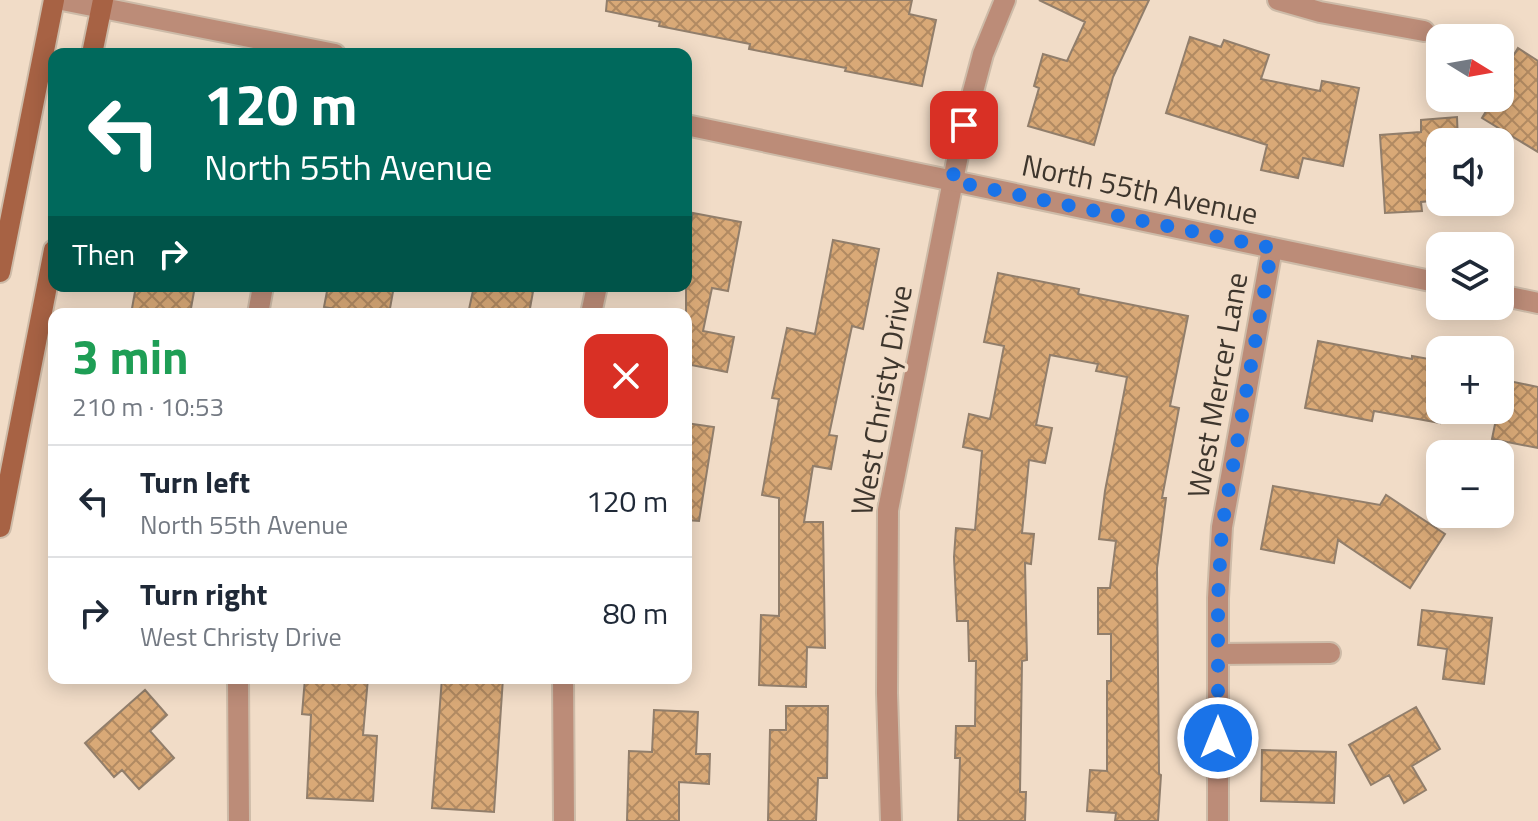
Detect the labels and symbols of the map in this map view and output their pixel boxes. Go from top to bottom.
north arrow [1426,24,1514,112]
pin [930,91,998,159]
street label: North 55th Avenue [1018,142,1262,236]
street label: West Mercer Lane [1175,269,1259,501]
street label: West Christy Drive [838,281,924,519]
position arrow [1176,696,1260,780]

